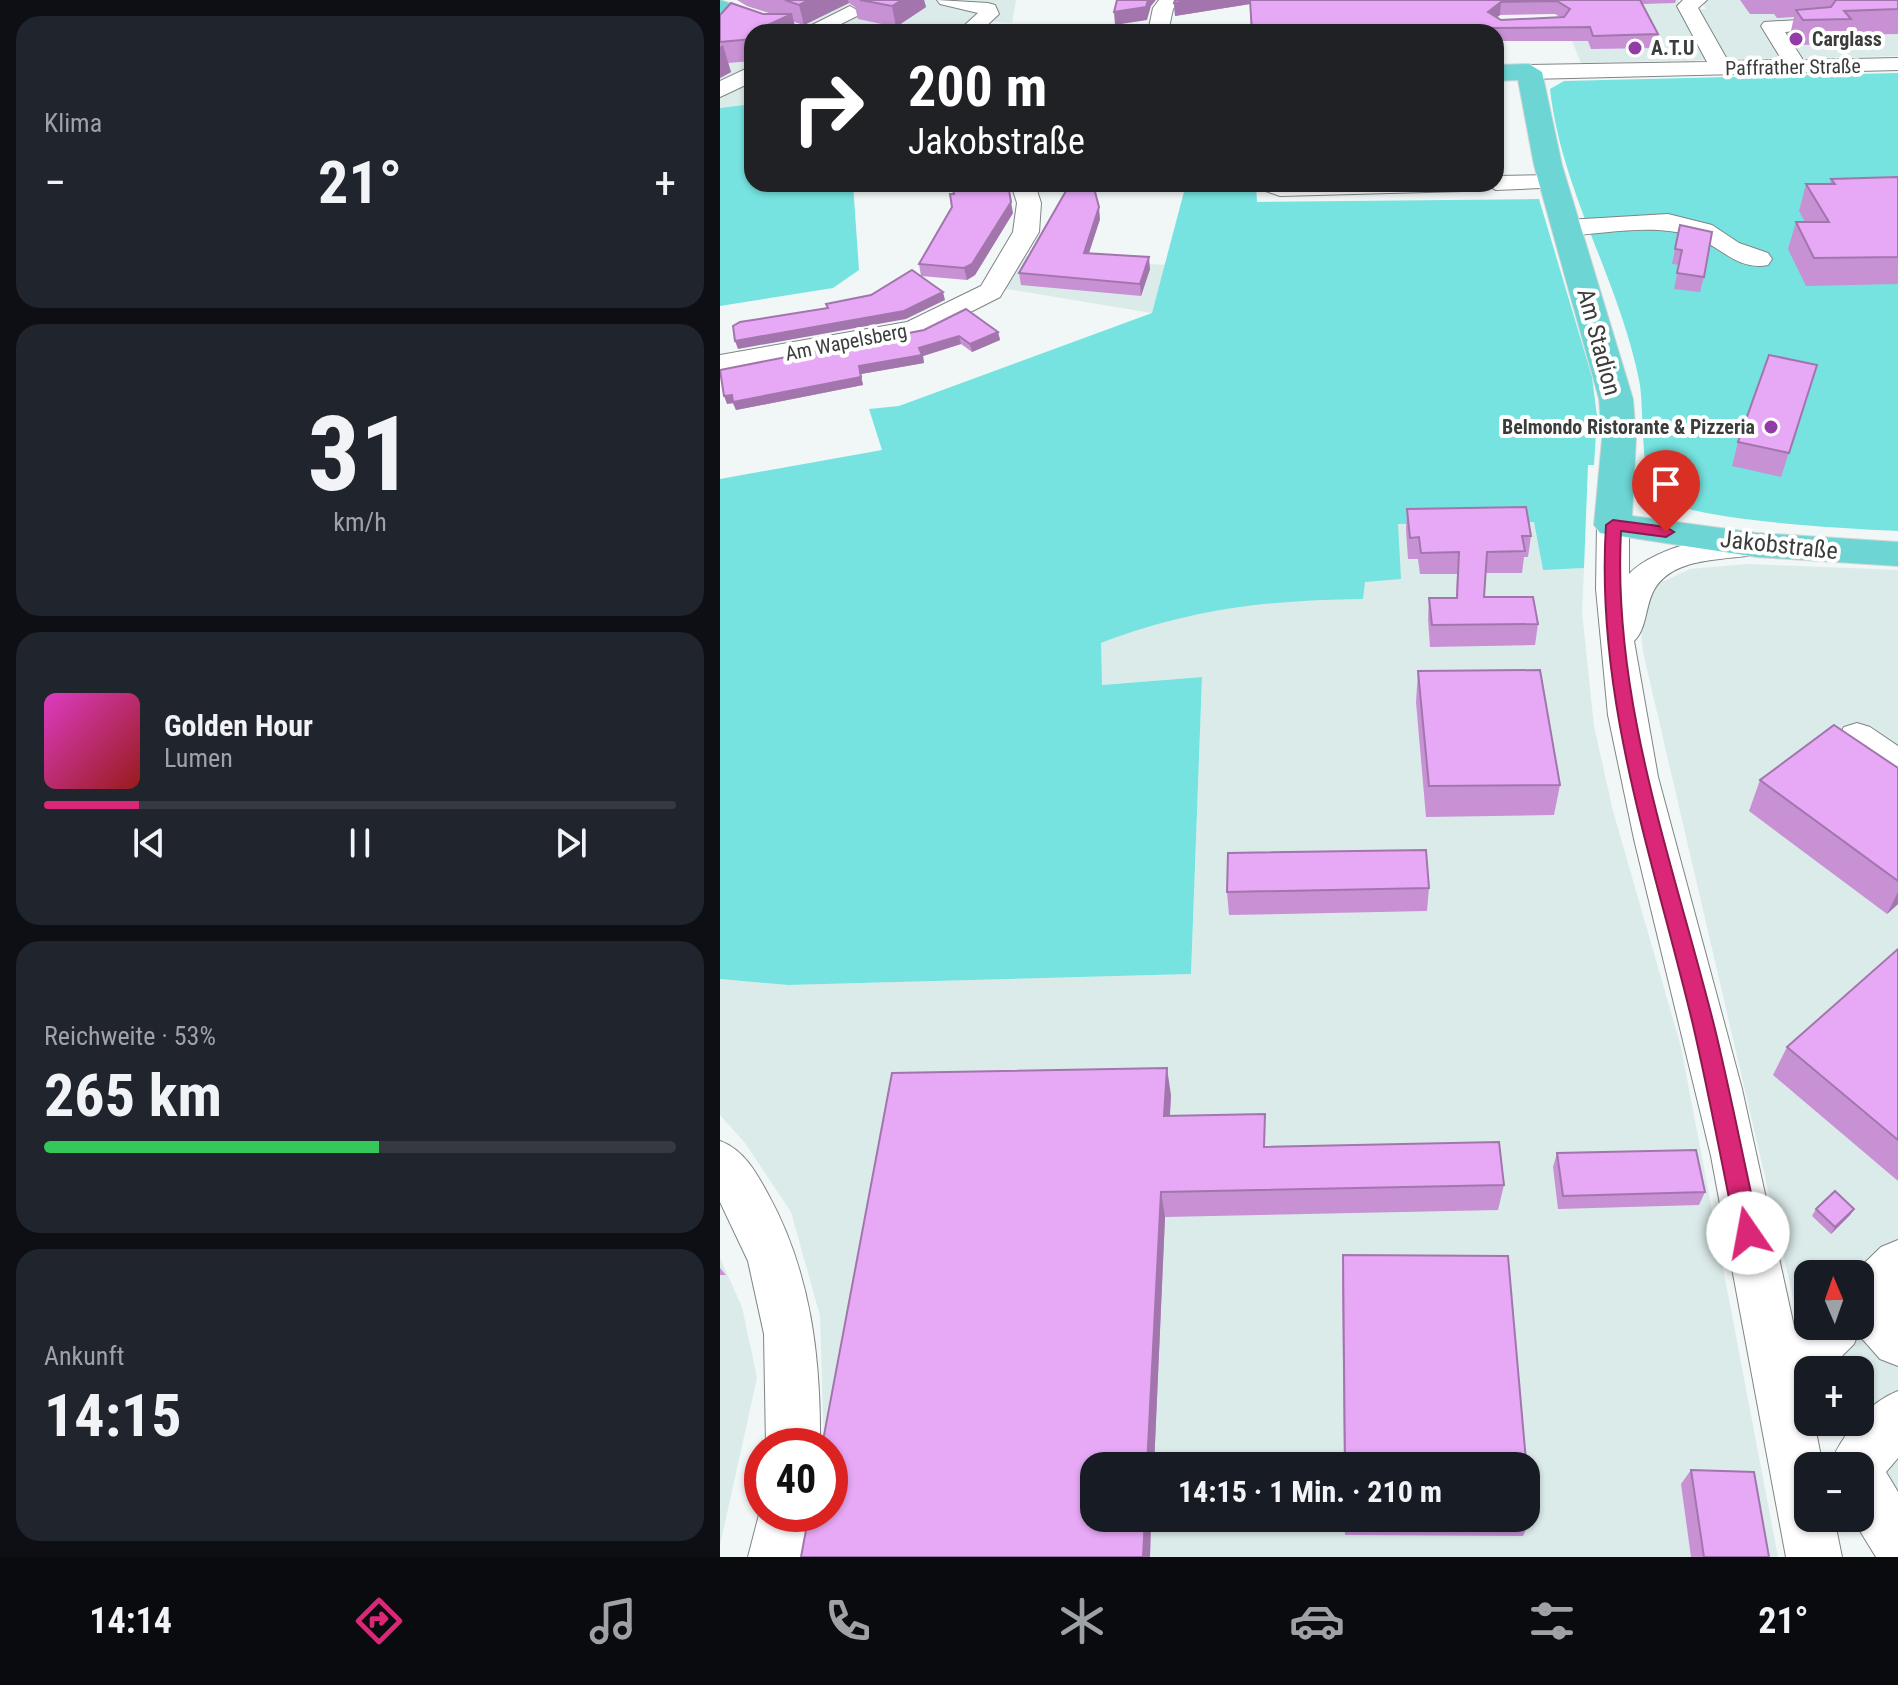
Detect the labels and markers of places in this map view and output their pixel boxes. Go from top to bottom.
place label: Carglass [1812,27,1882,51]
marker: Carglass [1787,30,1805,48]
place label: A.T.U [1651,36,1694,60]
marker: A.T.U [1626,39,1644,57]
place label: Belmondo Ristorante & Pizzeria [1502,415,1755,439]
marker: Belmondo Ristorante & Pizzeria [1762,418,1780,436]
pin [1632,450,1700,532]

